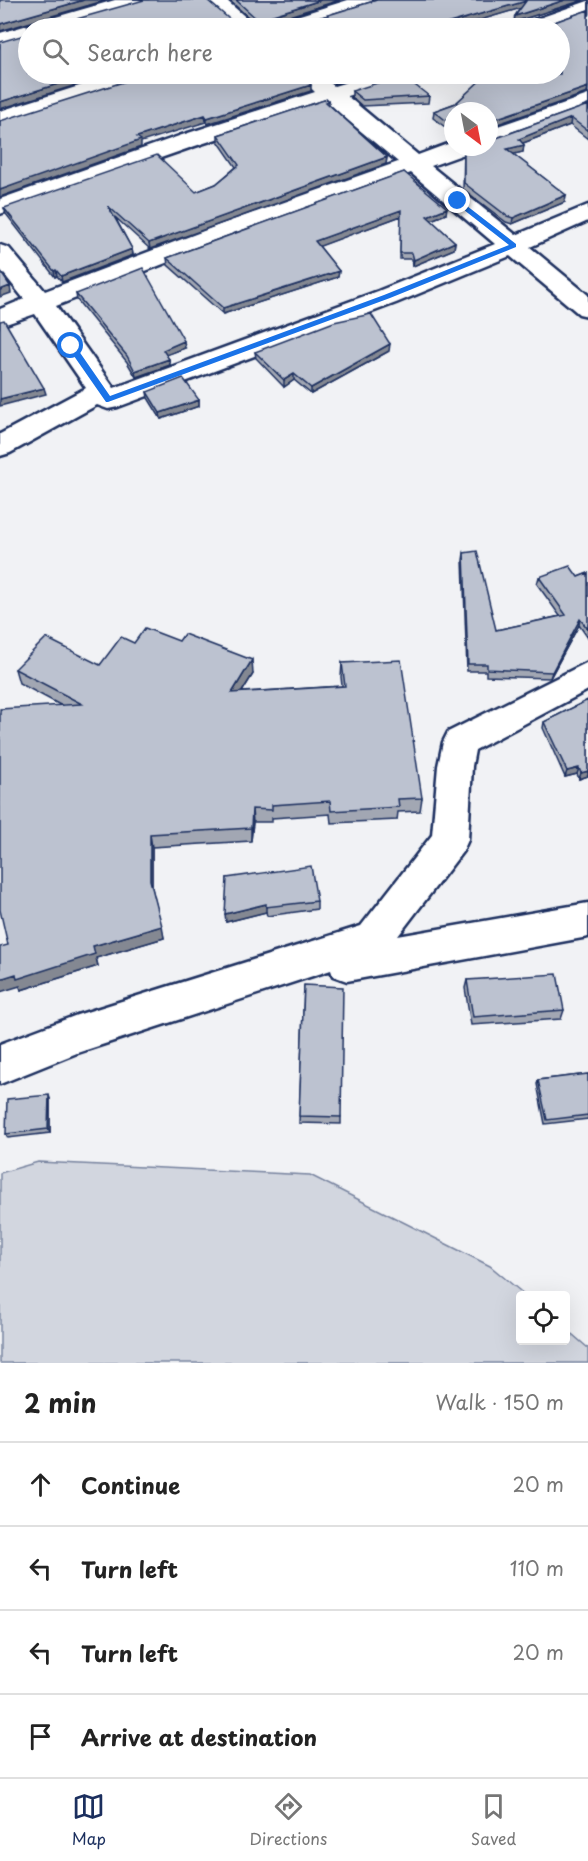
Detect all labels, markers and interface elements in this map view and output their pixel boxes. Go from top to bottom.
search box [18,18,570,84]
icon: search [39,35,72,68]
text: Search here [87,35,213,68]
north arrow [444,102,498,156]
route end [444,187,470,213]
route start [57,332,83,358]
map controls [516,1291,570,1345]
button: locate [516,1291,570,1345]
text: 2 min [24,1383,97,1422]
text: Walk · 150 m [435,1387,564,1417]
icon: ahead [24,1468,57,1501]
text: Continue [81,1468,180,1501]
text: 20 m [512,1469,564,1499]
icon: left [24,1552,57,1585]
text: Turn left [81,1552,178,1585]
text: 110 m [510,1553,564,1583]
icon: left [24,1636,57,1669]
text: Turn left [81,1636,178,1669]
text: 20 m [512,1637,564,1667]
icon: arrive [24,1720,57,1753]
text: Arrive at destination [81,1720,317,1753]
tab: Map [72,1790,106,1850]
tab: Directions [249,1790,327,1850]
tab: Saved [471,1790,516,1850]

